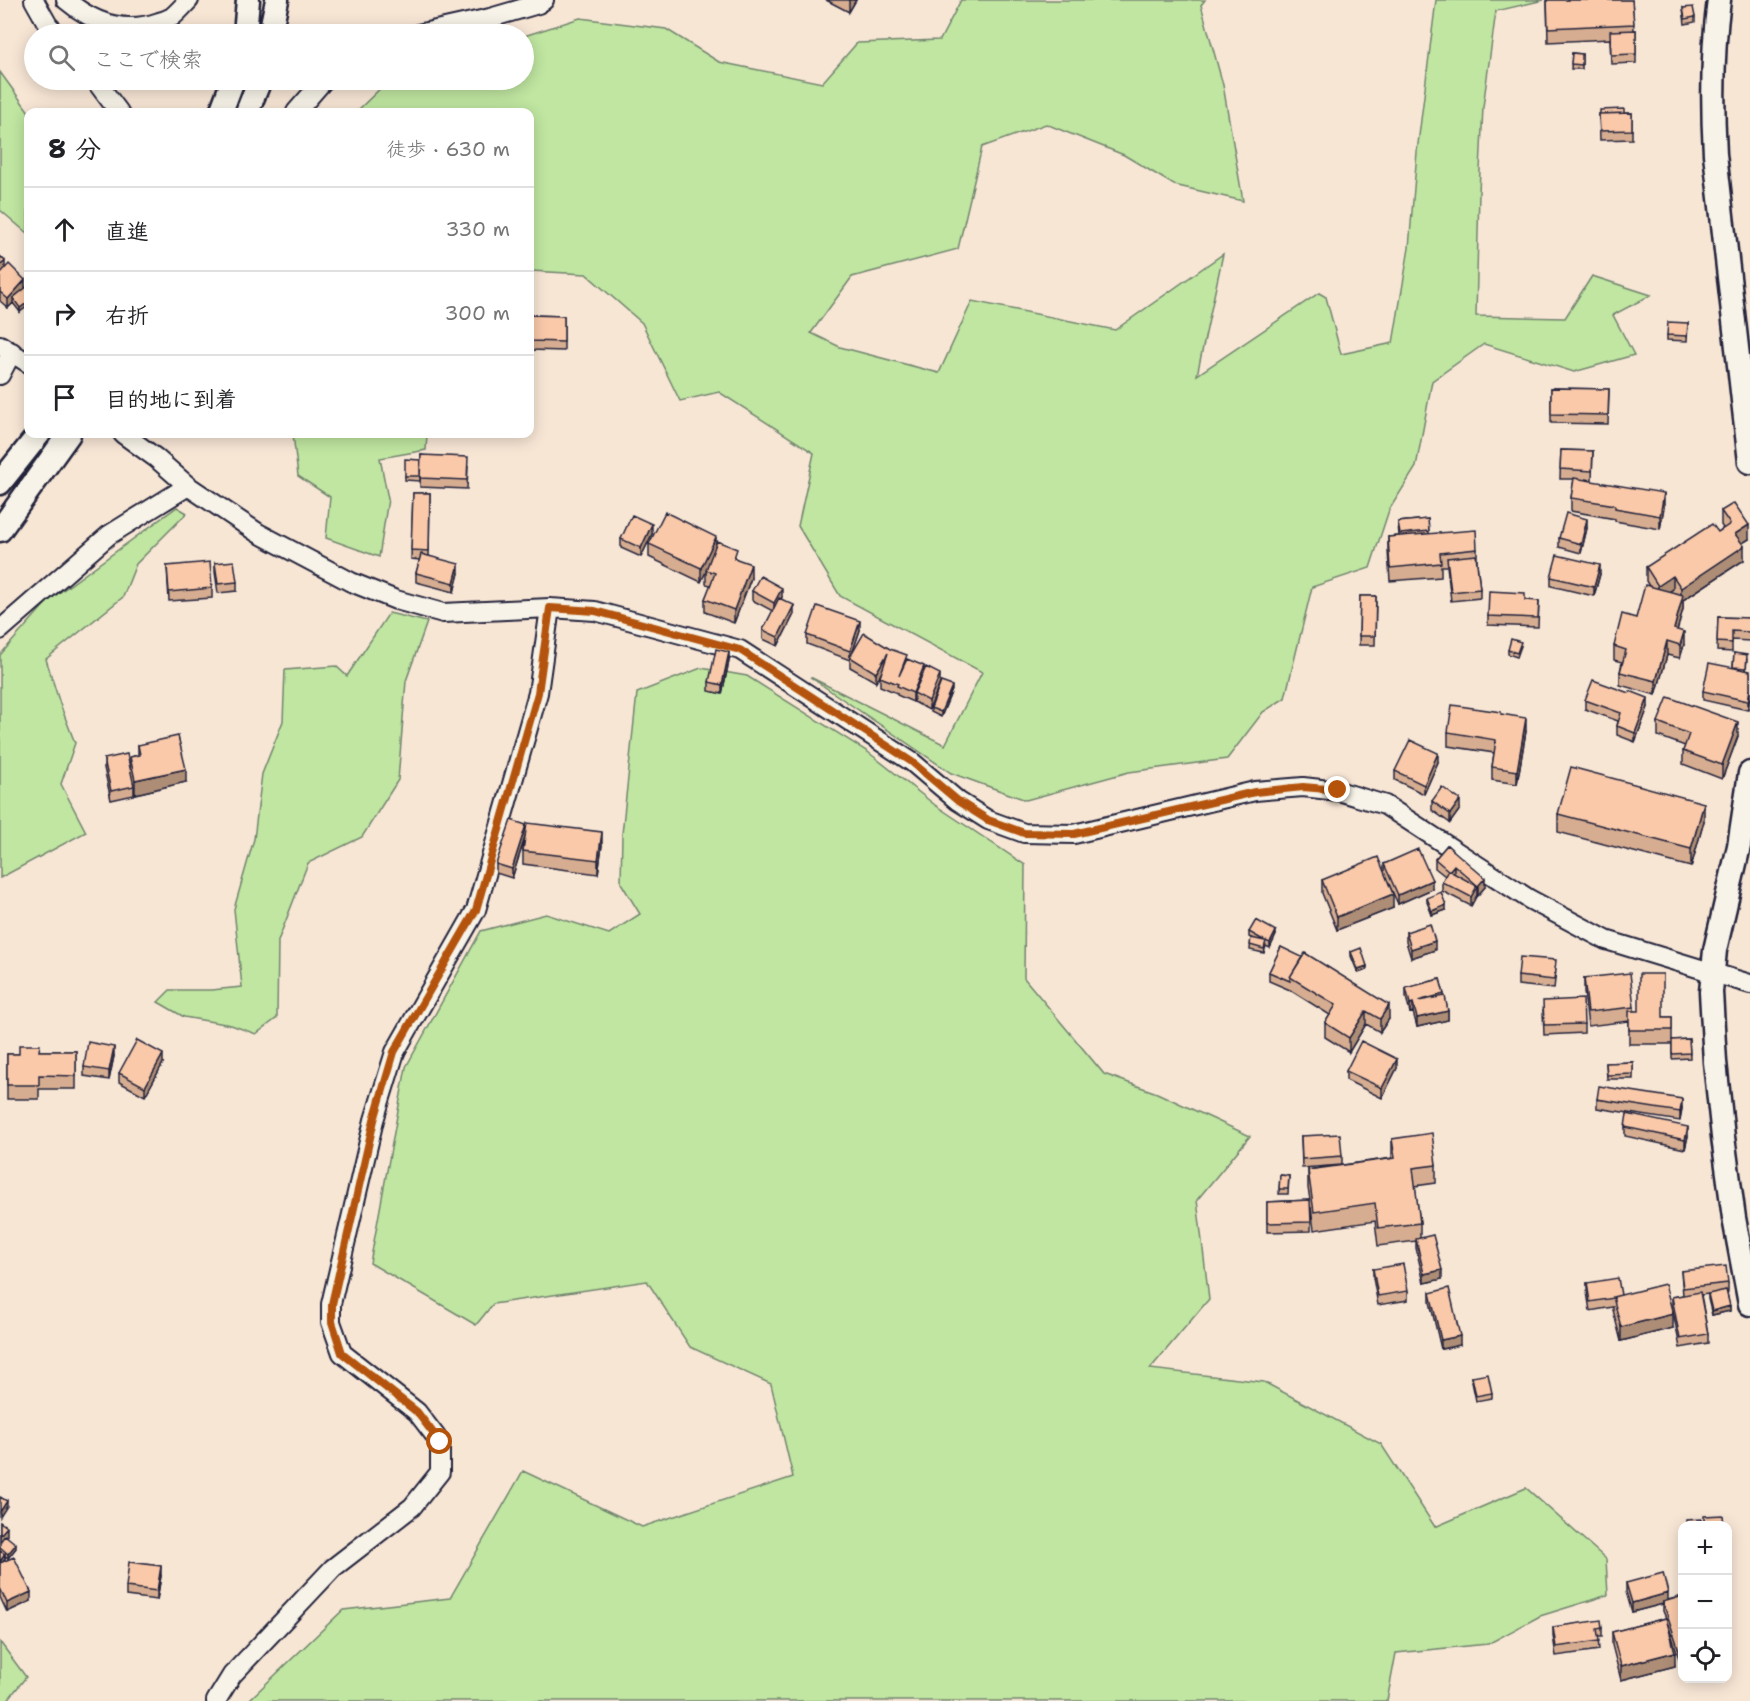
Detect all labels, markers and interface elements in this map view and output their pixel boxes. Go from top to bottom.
search box [24,24,534,90]
icon: search [45,41,78,74]
text: ここで検索 [93,45,203,74]
text: 8 分 [48,131,101,166]
text: 徒歩 · 630 m [386,136,510,162]
icon: ahead [48,213,81,246]
text: 330 m [446,216,510,242]
text: 直進 [105,217,149,246]
icon: right [48,297,81,330]
text: 300 m [444,300,510,326]
text: 右折 [105,301,149,330]
icon: arrive [48,381,81,414]
text: 目的地に到着 [105,385,237,414]
route end [1324,776,1350,802]
route start [426,1428,452,1454]
map controls [1678,1521,1732,1683]
button: + [1678,1521,1732,1575]
button: − [1678,1575,1732,1629]
button: locate [1678,1629,1732,1683]

